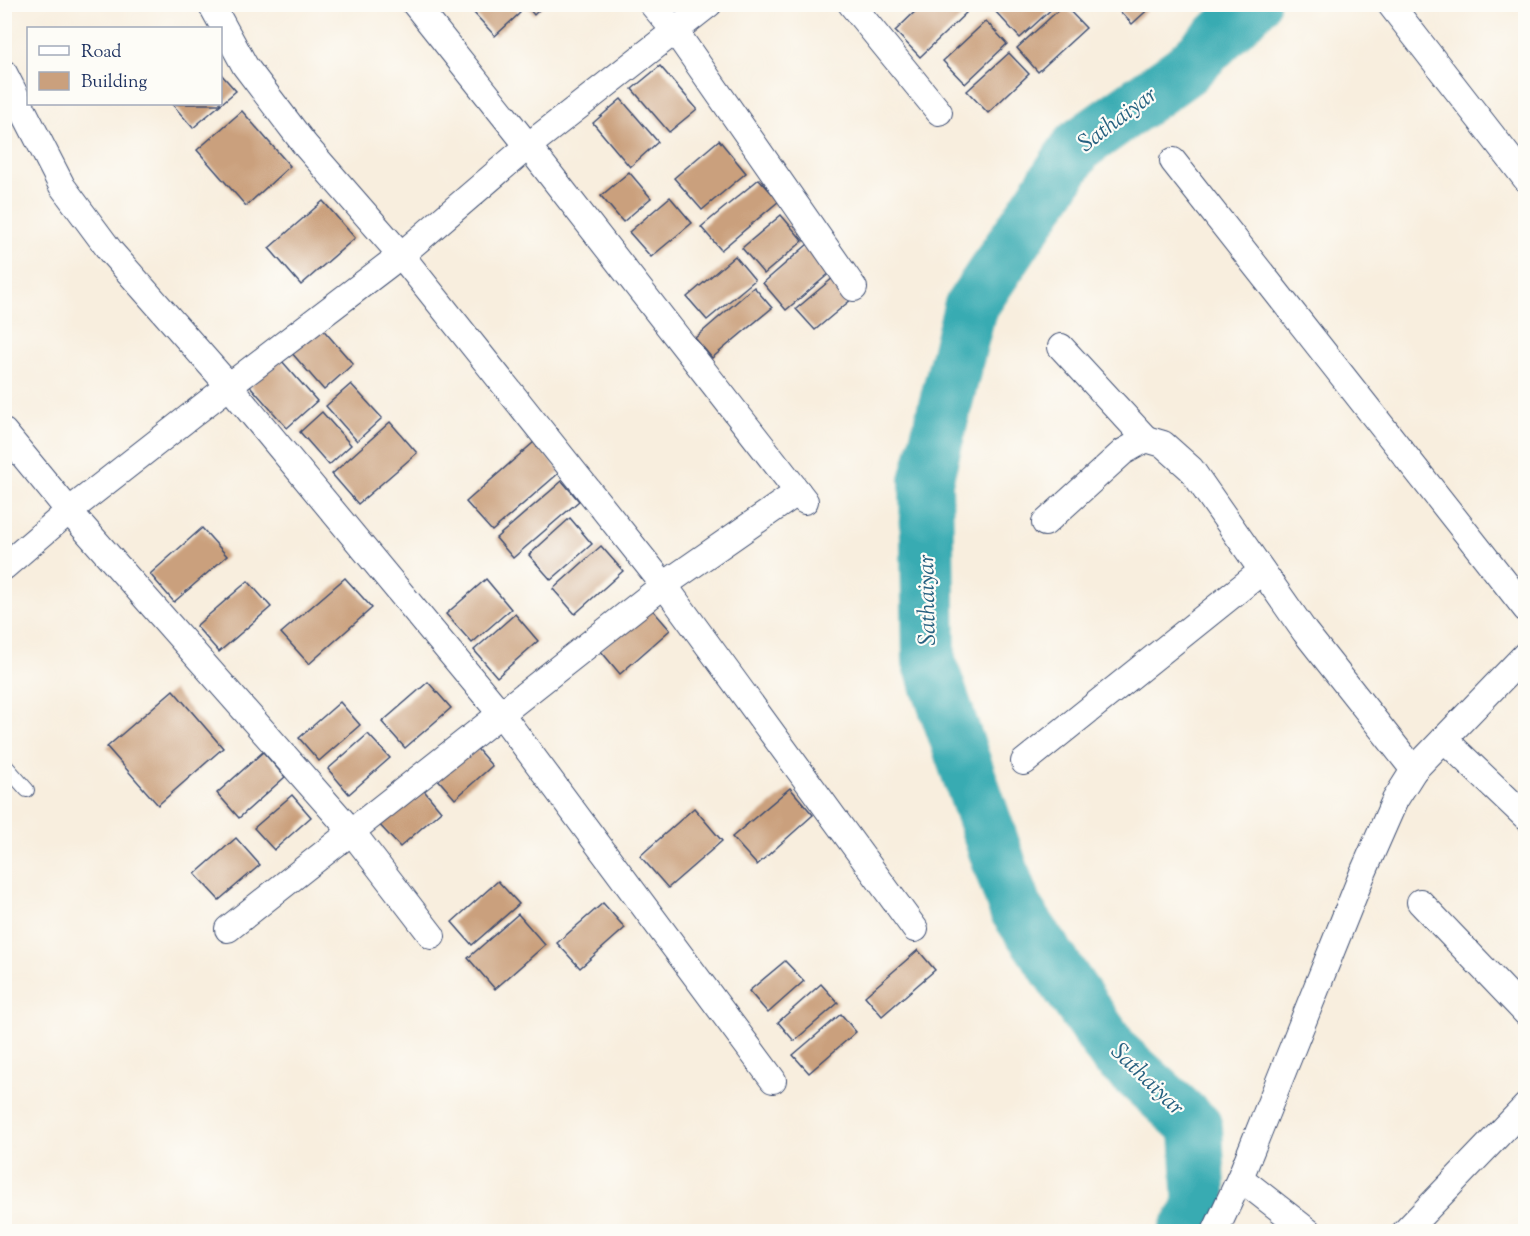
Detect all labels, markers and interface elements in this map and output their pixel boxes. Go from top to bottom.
legend [27,27,222,105]
text: Road [81,40,121,66]
text: Building [81,70,147,96]
water label: Sathaiyar [1071,79,1165,161]
water label: Sathaiyar [910,554,946,646]
water label: Sathaiyar [1102,1036,1192,1124]

